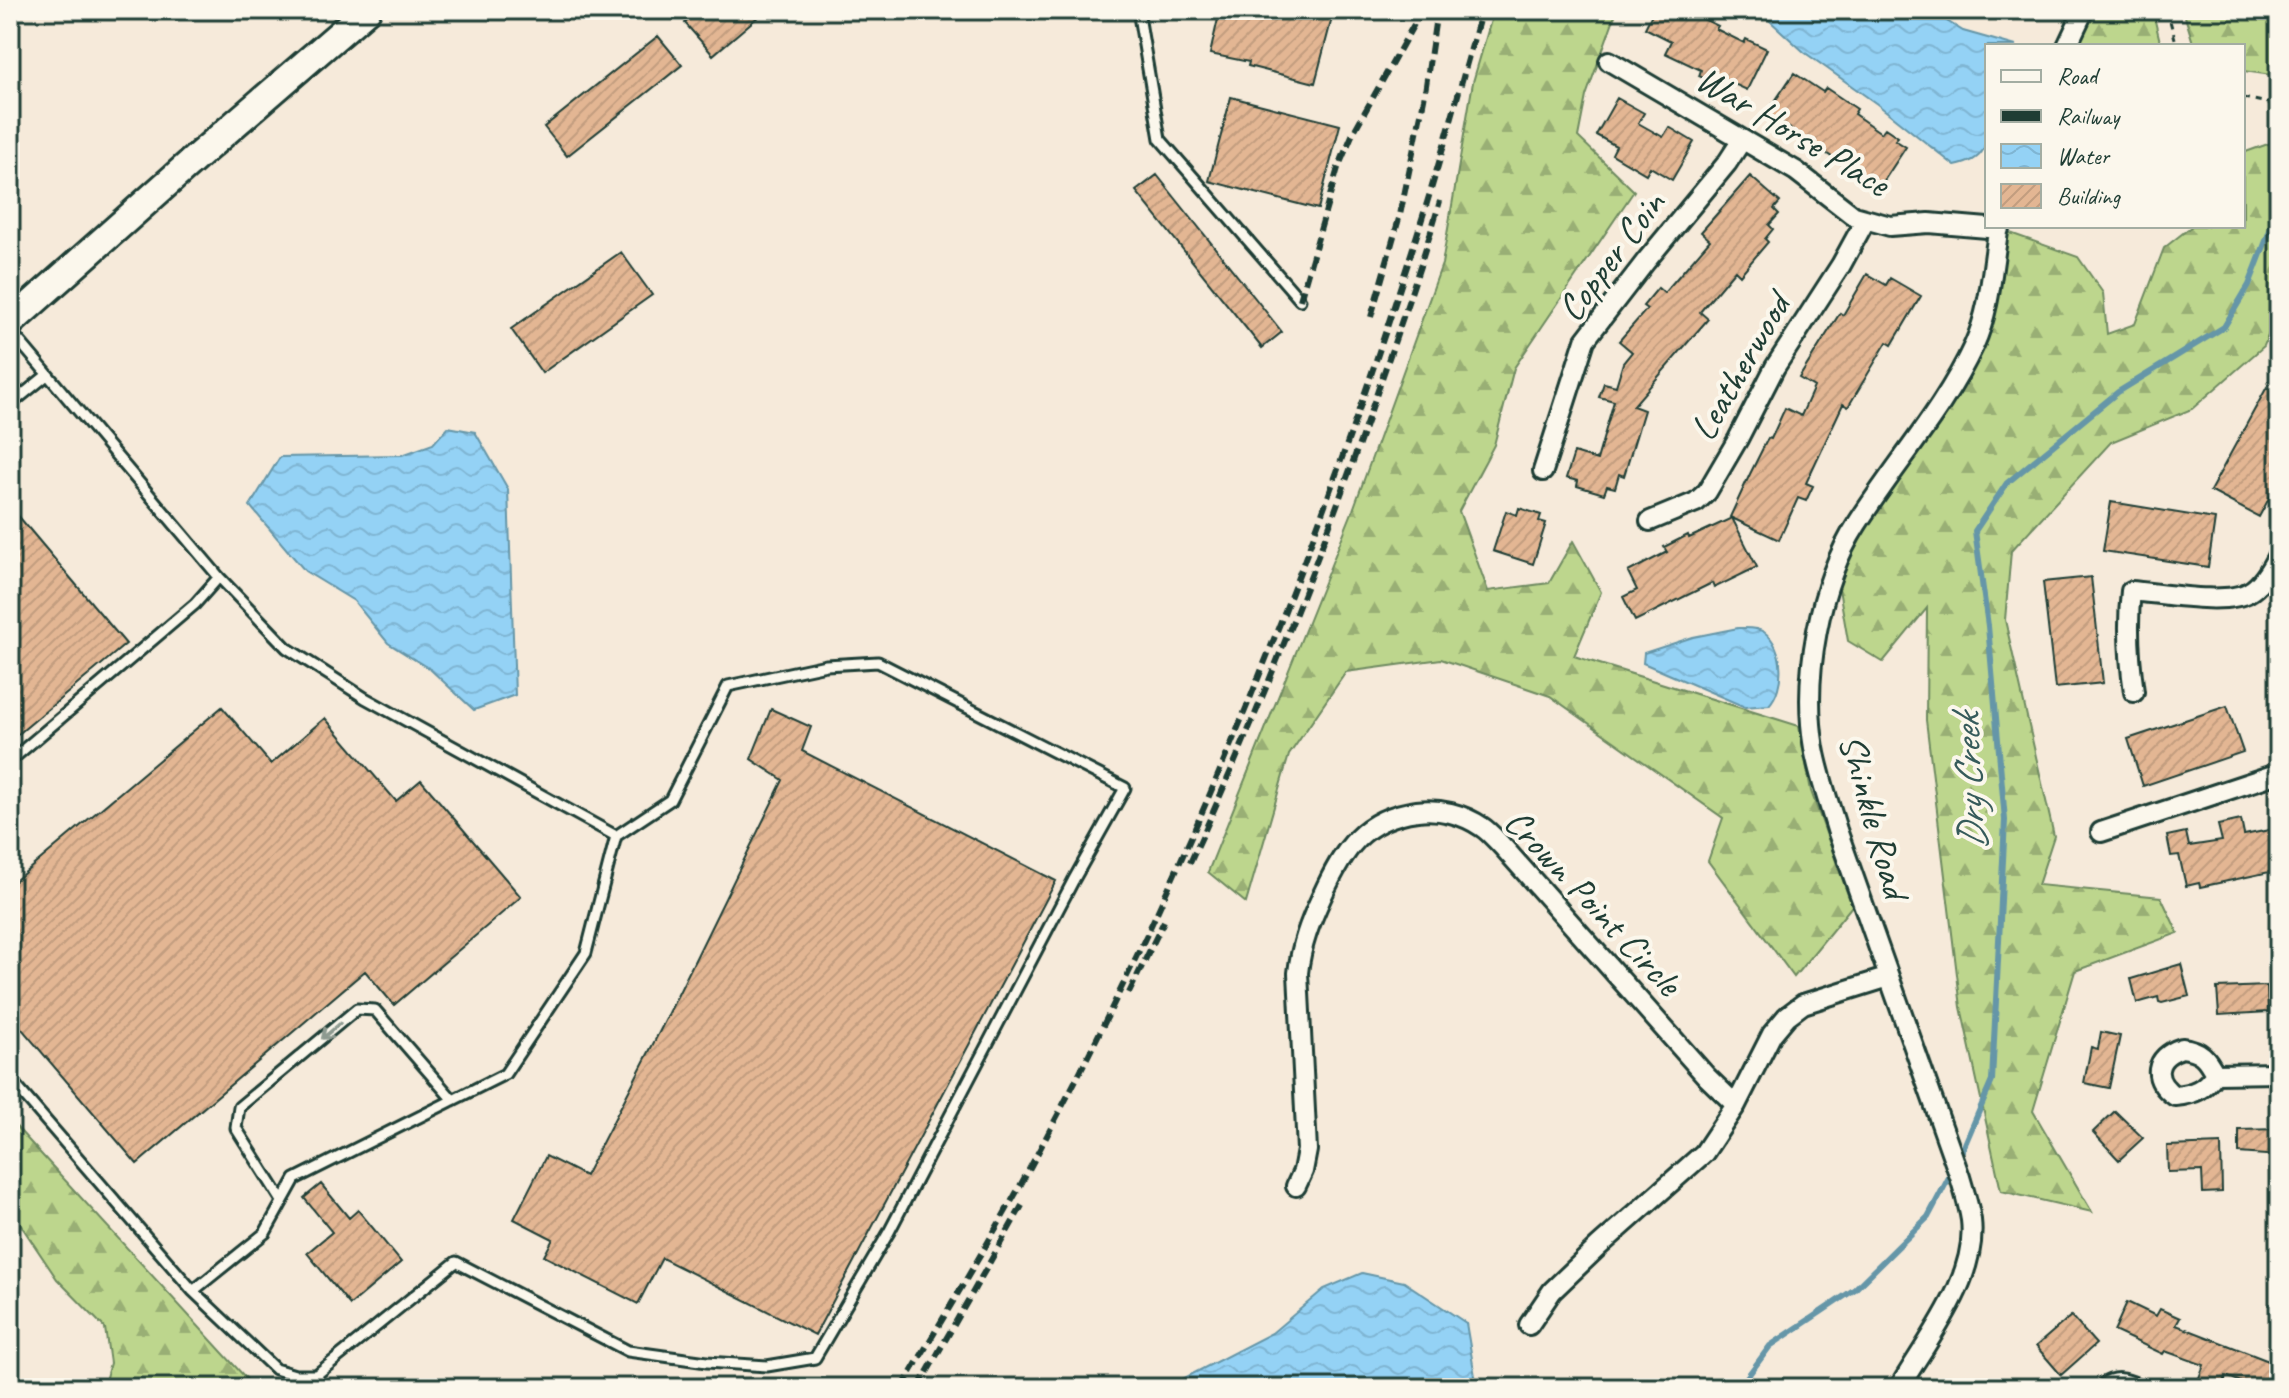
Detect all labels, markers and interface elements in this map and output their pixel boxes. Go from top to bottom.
legend [1985,44,2245,228]
street label: War Horse Place [1688,55,1900,208]
text: Road [2057,61,2101,91]
text: Railway [2057,101,2121,131]
text: Water [2057,141,2112,171]
street label: Copper Coin [1547,180,1676,330]
text: Building [2057,181,2122,211]
street label: Leatherwood [1679,280,1804,448]
water label: Dry Creek [1940,707,1998,851]
street label: Shinkle Road [1828,729,1921,909]
street label: Crown Point Circle [1494,799,1693,1007]
one-way arrow [321,1022,342,1040]

